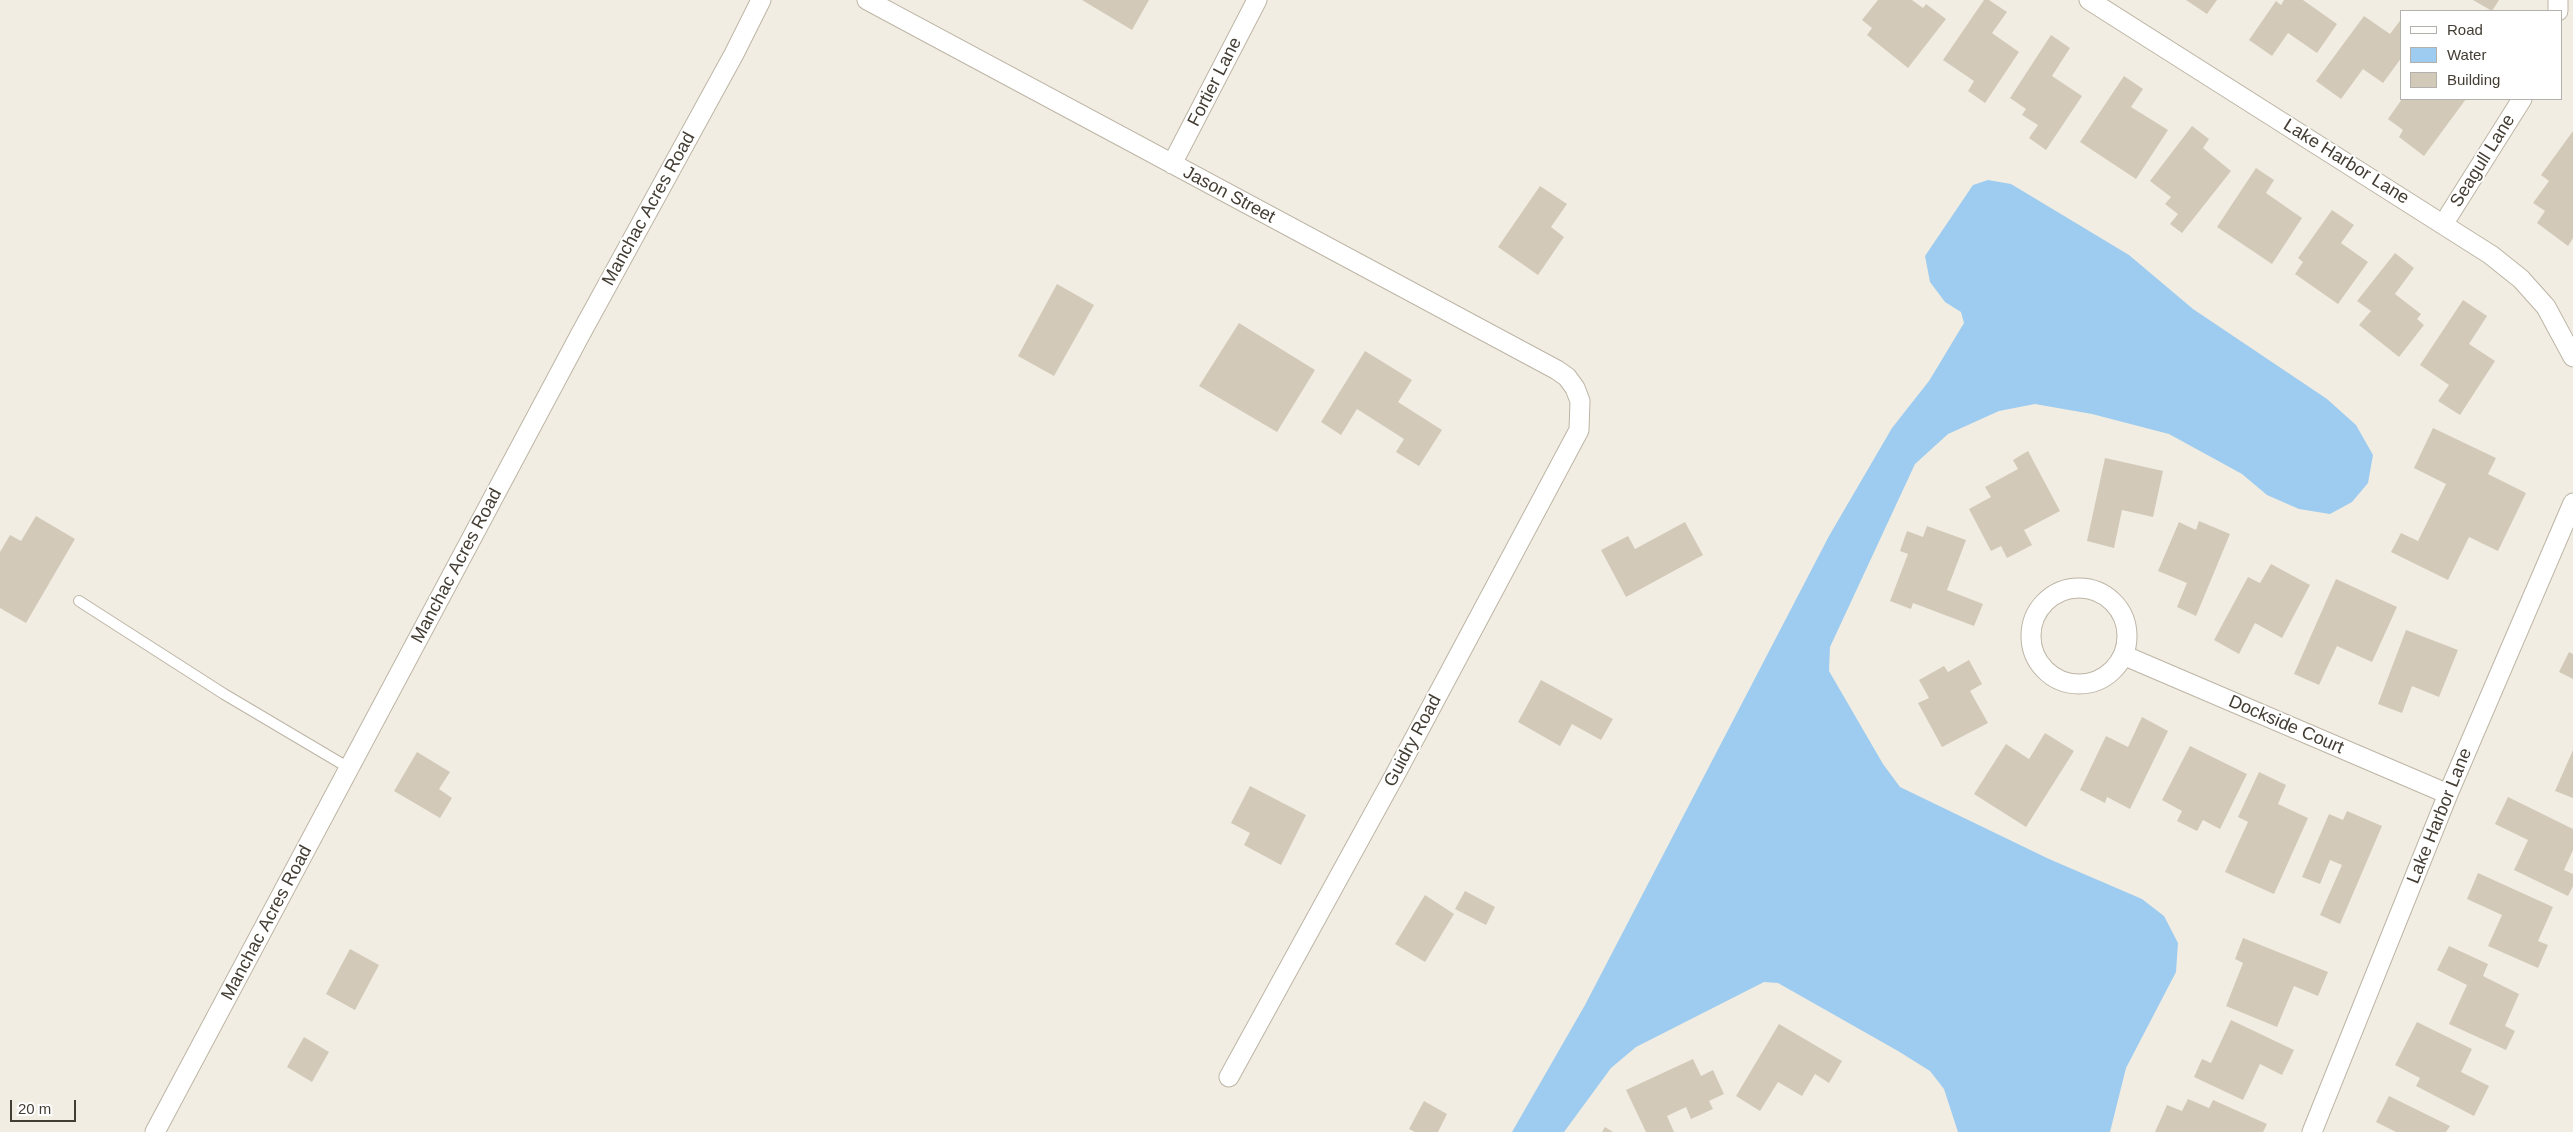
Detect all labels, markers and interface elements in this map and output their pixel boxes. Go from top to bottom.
legend [2400,10,2563,100]
text: Road [2447,21,2483,38]
street label: Fortier Lane [1183,34,1247,130]
text: Water [2447,46,2486,63]
text: Building [2447,71,2500,88]
street label: Seagull Lane [2446,111,2520,211]
street label: Lake Harbor Lane [2279,115,2413,209]
street label: Manchac Acres Road [598,129,700,289]
street label: Jason Street [1179,162,1279,228]
street label: Manchac Acres Road [407,485,507,647]
street label: Guidry Road [1380,691,1446,791]
street label: Dockside Court [2225,691,2347,759]
street label: Lake Harbor Lane [2403,745,2477,887]
street label: Manchac Acres Road [217,842,317,1004]
scale bar [12,1090,79,1122]
text: 20 m [18,1100,51,1117]

